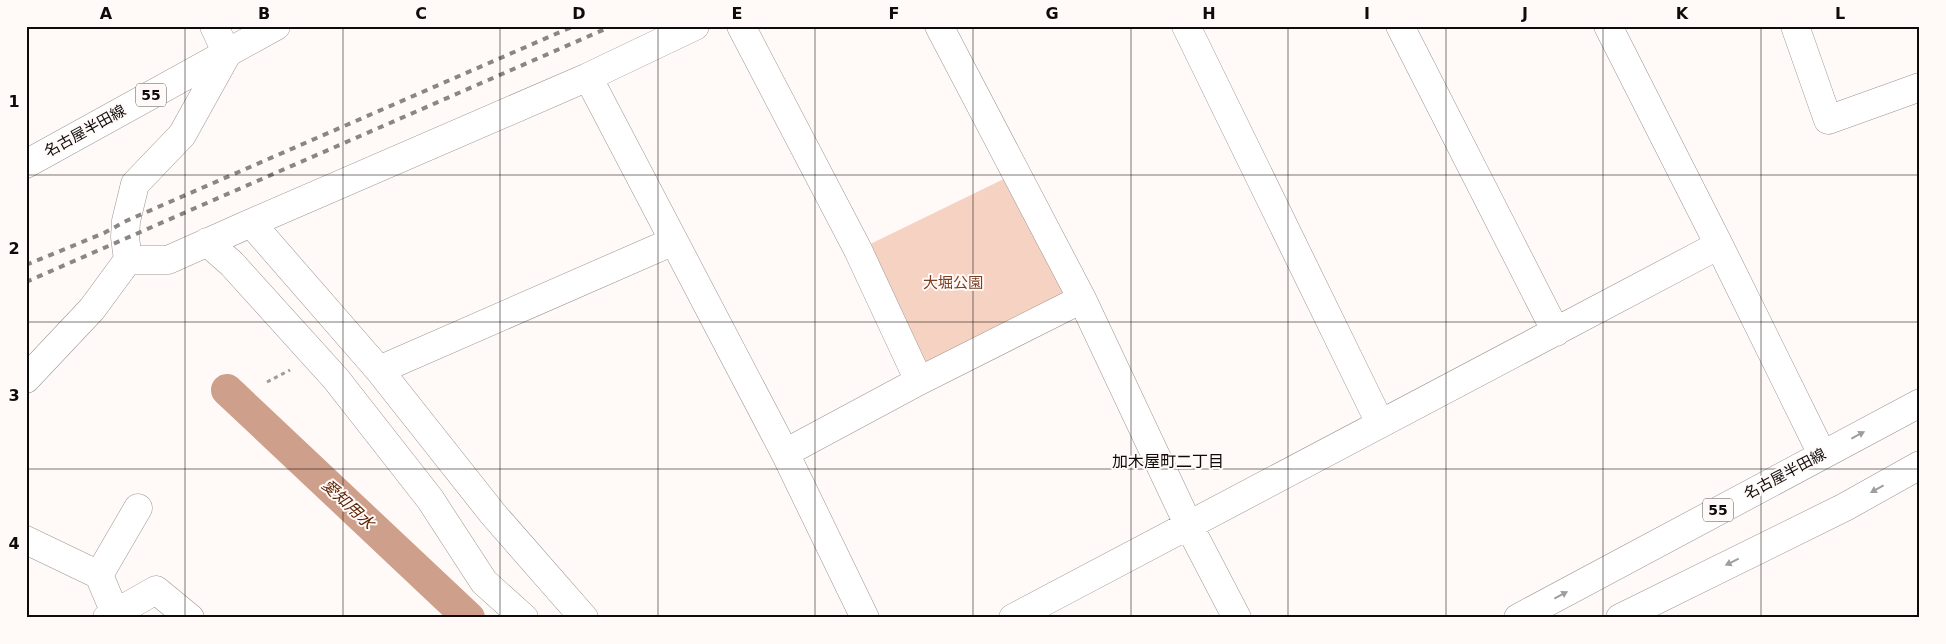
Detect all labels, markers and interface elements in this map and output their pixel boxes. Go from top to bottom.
text: A [100,4,113,23]
text: B [258,4,270,23]
text: C [415,4,427,23]
text: D [572,4,586,23]
text: E [732,4,742,23]
text: F [889,4,899,23]
text: G [1045,4,1059,23]
text: H [1202,4,1216,23]
text: I [1364,4,1370,23]
text: J [1521,4,1528,23]
text: K [1676,4,1689,23]
text: L [1835,4,1845,23]
road number: 55 [136,84,166,106]
text: 1 [8,92,20,111]
street label: 名古屋半田線 [41,101,129,161]
text: 2 [8,239,20,258]
park label: 大堀公園 [923,274,983,292]
text: 3 [8,386,20,405]
one-way arrow [1851,431,1865,439]
street label: 名古屋半田線 [1741,445,1829,503]
district label: 加木屋町二丁目 [1112,452,1224,471]
water label: 愛知用水 [318,475,379,534]
one-way arrow [1870,485,1884,493]
road number: 55 [1703,498,1733,522]
text: 4 [8,534,20,553]
one-way arrow [1725,559,1739,567]
one-way arrow [1554,590,1567,599]

